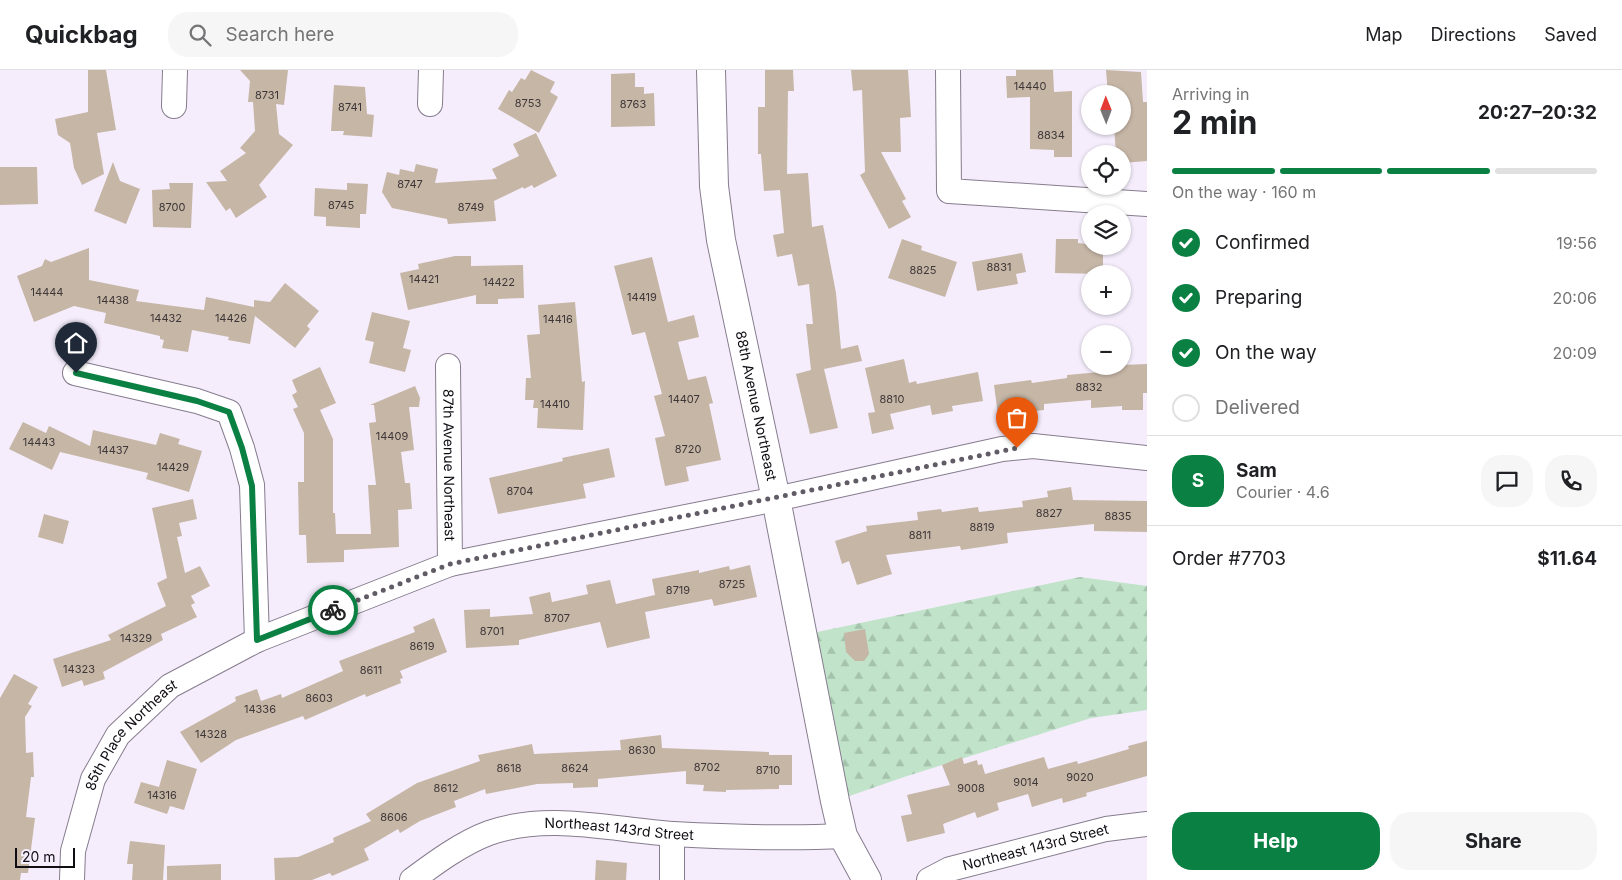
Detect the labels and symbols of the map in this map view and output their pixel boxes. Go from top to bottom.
house number: 14440 [1014,79,1046,93]
north arrow [1081,85,1131,135]
house number: 8731 [255,88,279,102]
house number: 8753 [515,96,541,110]
house number: 8763 [620,97,646,111]
house number: 8741 [338,100,362,114]
house number: 8834 [1037,128,1065,142]
house number: 8747 [397,177,423,191]
house number: 8745 [328,198,354,212]
house number: 8700 [159,200,185,214]
house number: 8749 [458,200,484,214]
house number: 8831 [987,260,1011,274]
house number: 8825 [909,263,937,277]
house number: 14421 [409,272,439,286]
house number: 14422 [483,275,515,289]
house number: 14444 [31,285,63,299]
house number: 14419 [627,290,657,304]
house number: 14438 [97,293,129,307]
house number: 14432 [150,311,182,325]
house number: 14426 [215,311,247,325]
house number: 14416 [543,312,573,326]
pin [55,322,97,373]
street label: 88th Avenue Northeast [733,329,781,483]
house number: 8832 [1075,380,1103,394]
street label: 87th Avenue Northeast [440,389,459,542]
house number: 14407 [668,392,700,406]
house number: 8810 [879,392,905,406]
house number: 14410 [540,397,570,411]
pin [996,397,1038,448]
house number: 14409 [376,429,408,443]
house number: 14443 [23,435,55,449]
house number: 8720 [675,442,701,456]
house number: 14437 [97,443,129,457]
house number: 14429 [157,460,189,474]
house number: 8704 [507,484,533,498]
house number: 8827 [1036,506,1062,520]
house number: 8835 [1104,509,1132,523]
house number: 8819 [970,520,995,534]
house number: 8811 [909,528,931,542]
house number: 8725 [719,577,746,591]
house number: 8719 [666,583,690,597]
courier [308,585,358,635]
house number: 8707 [544,611,570,625]
house number: 8701 [480,624,504,638]
house number: 14329 [120,631,152,645]
house number: 8619 [410,639,435,653]
house number: 14323 [63,662,95,676]
house number: 8611 [360,663,382,677]
street label: 85th Place Northeast [81,675,180,792]
house number: 8603 [305,691,333,705]
house number: 14336 [244,702,276,716]
house number: 14328 [195,727,227,741]
house number: 8630 [628,743,656,757]
house number: 8702 [694,760,720,774]
house number: 8618 [497,761,522,775]
house number: 8624 [561,761,589,775]
house number: 8710 [756,763,780,777]
house number: 9020 [1066,770,1094,784]
house number: 9014 [1013,775,1039,789]
house number: 8612 [434,781,458,795]
house number: 9008 [957,781,985,795]
house number: 14316 [147,788,177,802]
house number: 8606 [380,810,408,824]
street label: Northeast 143rd Street [544,814,695,843]
street label: Northeast 143rd Street [961,820,1111,873]
scale bar [15,845,75,868]

